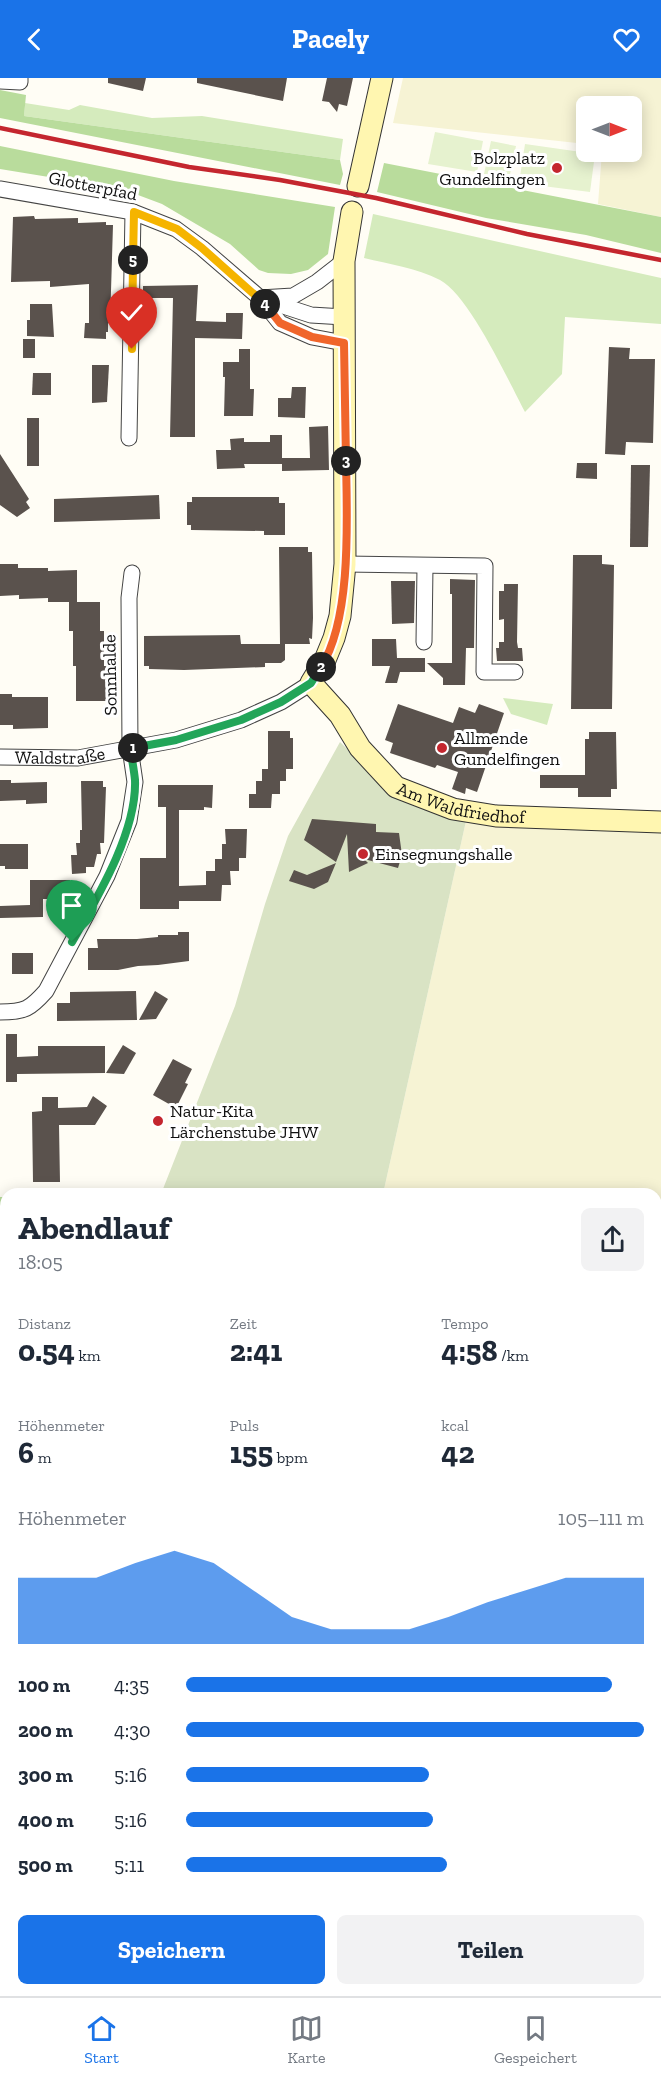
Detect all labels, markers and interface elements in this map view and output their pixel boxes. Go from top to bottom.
icon: back [18,23,51,56]
text: Pacely [292,23,369,55]
icon: heart [610,23,643,56]
north arrow [576,96,642,162]
map controls [576,96,642,162]
place label: Bolzplatz Gundelfingen [439,147,546,190]
marker: Bolzplatz Gundelfingen [550,161,564,175]
street label: Glotterpfad [47,167,139,205]
pin: 5 [118,245,148,275]
text: 5 [129,250,137,269]
pin [106,287,157,349]
pin: 4 [250,289,280,319]
text: 4 [260,294,270,313]
icon: check [115,296,148,329]
pin: 3 [331,446,361,476]
text: 3 [342,451,350,470]
street label: Sonnhalde [98,634,122,716]
pin: 2 [306,652,336,682]
text: 2 [317,657,325,676]
place label: Allmende Gundelfingen [454,727,560,770]
pin: 1 [118,733,148,763]
text: 1 [130,738,136,757]
marker: Allmende Gundelfingen [435,741,449,755]
street label: Waldstraße [15,742,107,769]
street label: Am Waldfriedhof [394,777,527,828]
place label: Einsegnungshalle [375,843,512,865]
marker: Einsegnungshalle [356,847,370,861]
pin [46,880,97,942]
icon: arrive [55,889,88,922]
place label: Natur-Kita Lärchenstube JHW [170,1100,319,1143]
marker: Natur-Kita Lärchenstube JHW [151,1114,165,1128]
text: Abendlauf [18,1208,170,1247]
button: share [581,1208,644,1271]
text: 18:05 [18,1250,63,1274]
text: Distanz [18,1314,71,1333]
text: Zeit [230,1314,257,1333]
text: Tempo [441,1314,489,1333]
text: 0.54 [18,1333,75,1369]
text: 2:41 [230,1333,282,1369]
text: 4:58 [441,1333,498,1369]
text: km [75,1346,101,1365]
text: /km [498,1346,529,1365]
text: Höhenmeter [18,1416,105,1435]
text: Puls [230,1416,259,1435]
text: kcal [441,1416,469,1435]
text: 6 [18,1435,34,1471]
text: 155 [230,1435,273,1471]
text: 42 [441,1435,475,1471]
text: m [34,1448,52,1467]
text: bpm [273,1448,308,1467]
text: Höhenmeter [18,1506,127,1530]
text: 105–111 m [558,1506,644,1530]
text: 100 m [18,1673,70,1697]
text: 4:35 [114,1673,149,1697]
text: 200 m [18,1718,73,1742]
text: 4:30 [114,1718,151,1742]
text: 300 m [18,1763,73,1787]
text: 5:16 [114,1763,147,1787]
text: 400 m [18,1808,74,1832]
text: 5:16 [114,1808,147,1832]
text: 500 m [18,1853,73,1877]
text: 5:11 [114,1853,144,1877]
button: Speichern [18,1915,325,1984]
button: Teilen [337,1915,644,1984]
tab: Start [84,2012,119,2067]
tab: Karte [287,2012,326,2067]
tab: Gespeichert [494,2012,577,2067]

